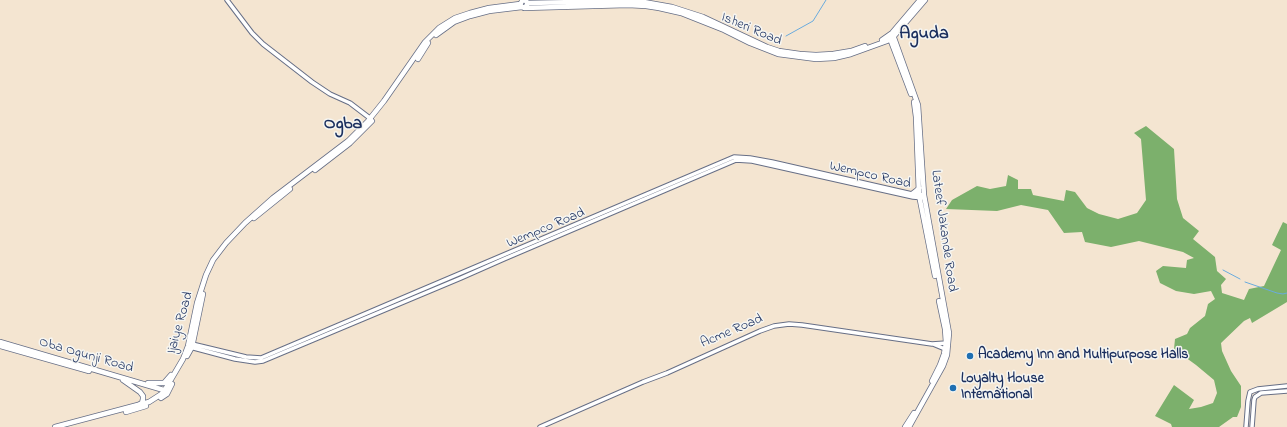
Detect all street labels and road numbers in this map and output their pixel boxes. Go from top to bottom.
street label: Isheri Road [718,10,784,50]
street label: Wempco Road [828,158,912,194]
street label: Lateef Jakande Road [926,169,960,293]
street label: Wempco Road [504,205,588,253]
street label: Ijaiye Road [164,290,198,356]
street label: Acme Road [698,311,766,353]
street label: Oba Ogunji Road [37,335,135,377]

